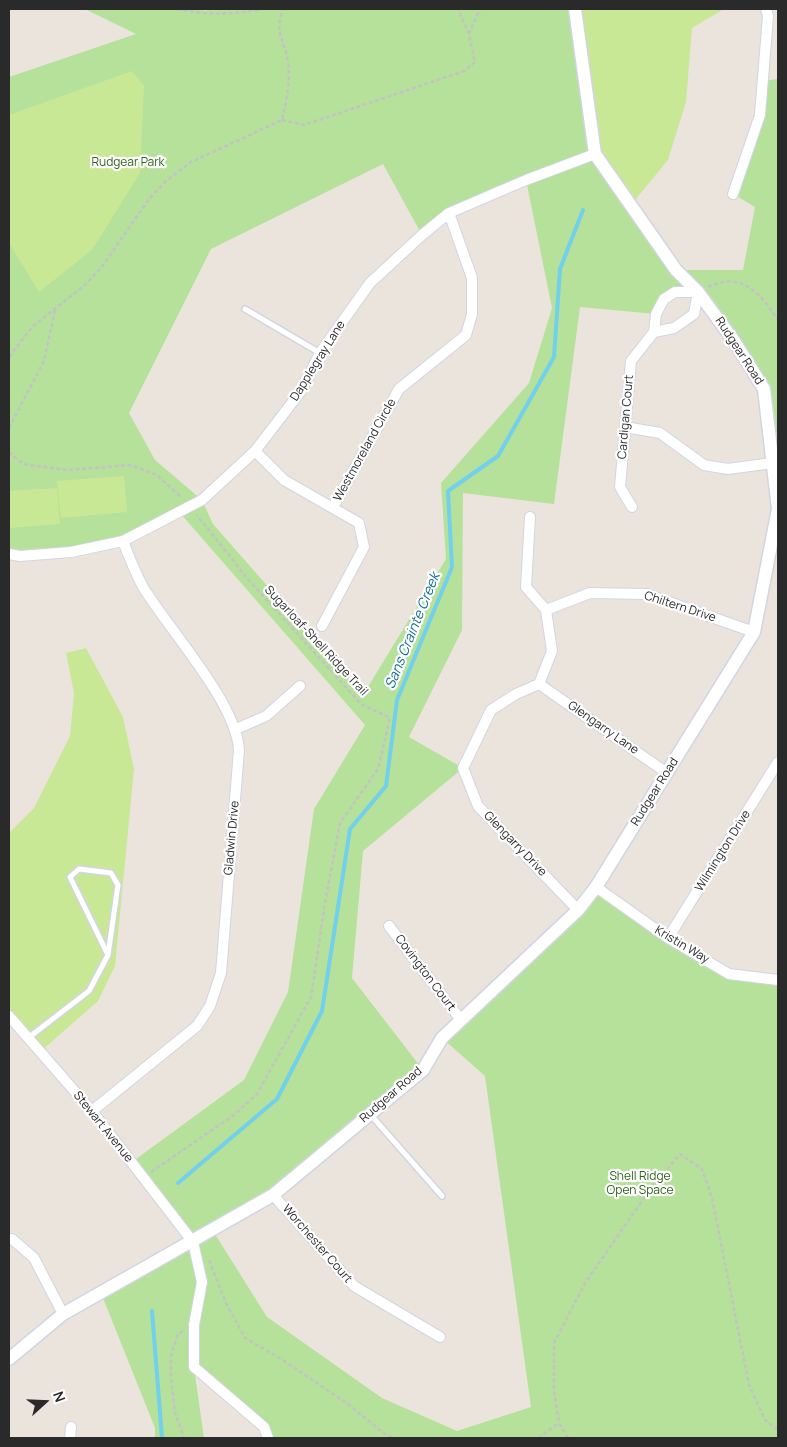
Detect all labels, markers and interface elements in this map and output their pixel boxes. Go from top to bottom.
park label: Rudgear Park [91,156,165,170]
street label: Rudgear Road [712,315,766,387]
street label: Dapplegray Lane [288,318,348,404]
street label: Cardigan Court [615,374,637,460]
street label: Westmoreland Circle [331,396,399,504]
water label: Sans Crainte Creek [382,571,444,691]
street label: Sugarloaf-Shell Ridge Trail [261,583,371,699]
street label: Chiltern Drive [642,589,718,625]
street label: Glengarry Lane [565,698,641,758]
street label: Rudgear Road [628,755,682,829]
street label: Gladwin Drive [222,800,242,876]
street label: Wilmington Drive [692,808,754,894]
street label: Glengarry Drive [481,809,549,879]
street label: Kristin Way [652,923,712,967]
street label: Covington Court [392,932,458,1014]
street label: Rudgear Road [357,1064,425,1126]
street label: Stewart Avenue [70,1089,136,1165]
park label: Shell Ridge Open Space [607,1170,673,1198]
street label: Worchester Court [279,1202,355,1286]
north arrow [20,1377,70,1427]
text: N [49,1389,70,1405]

